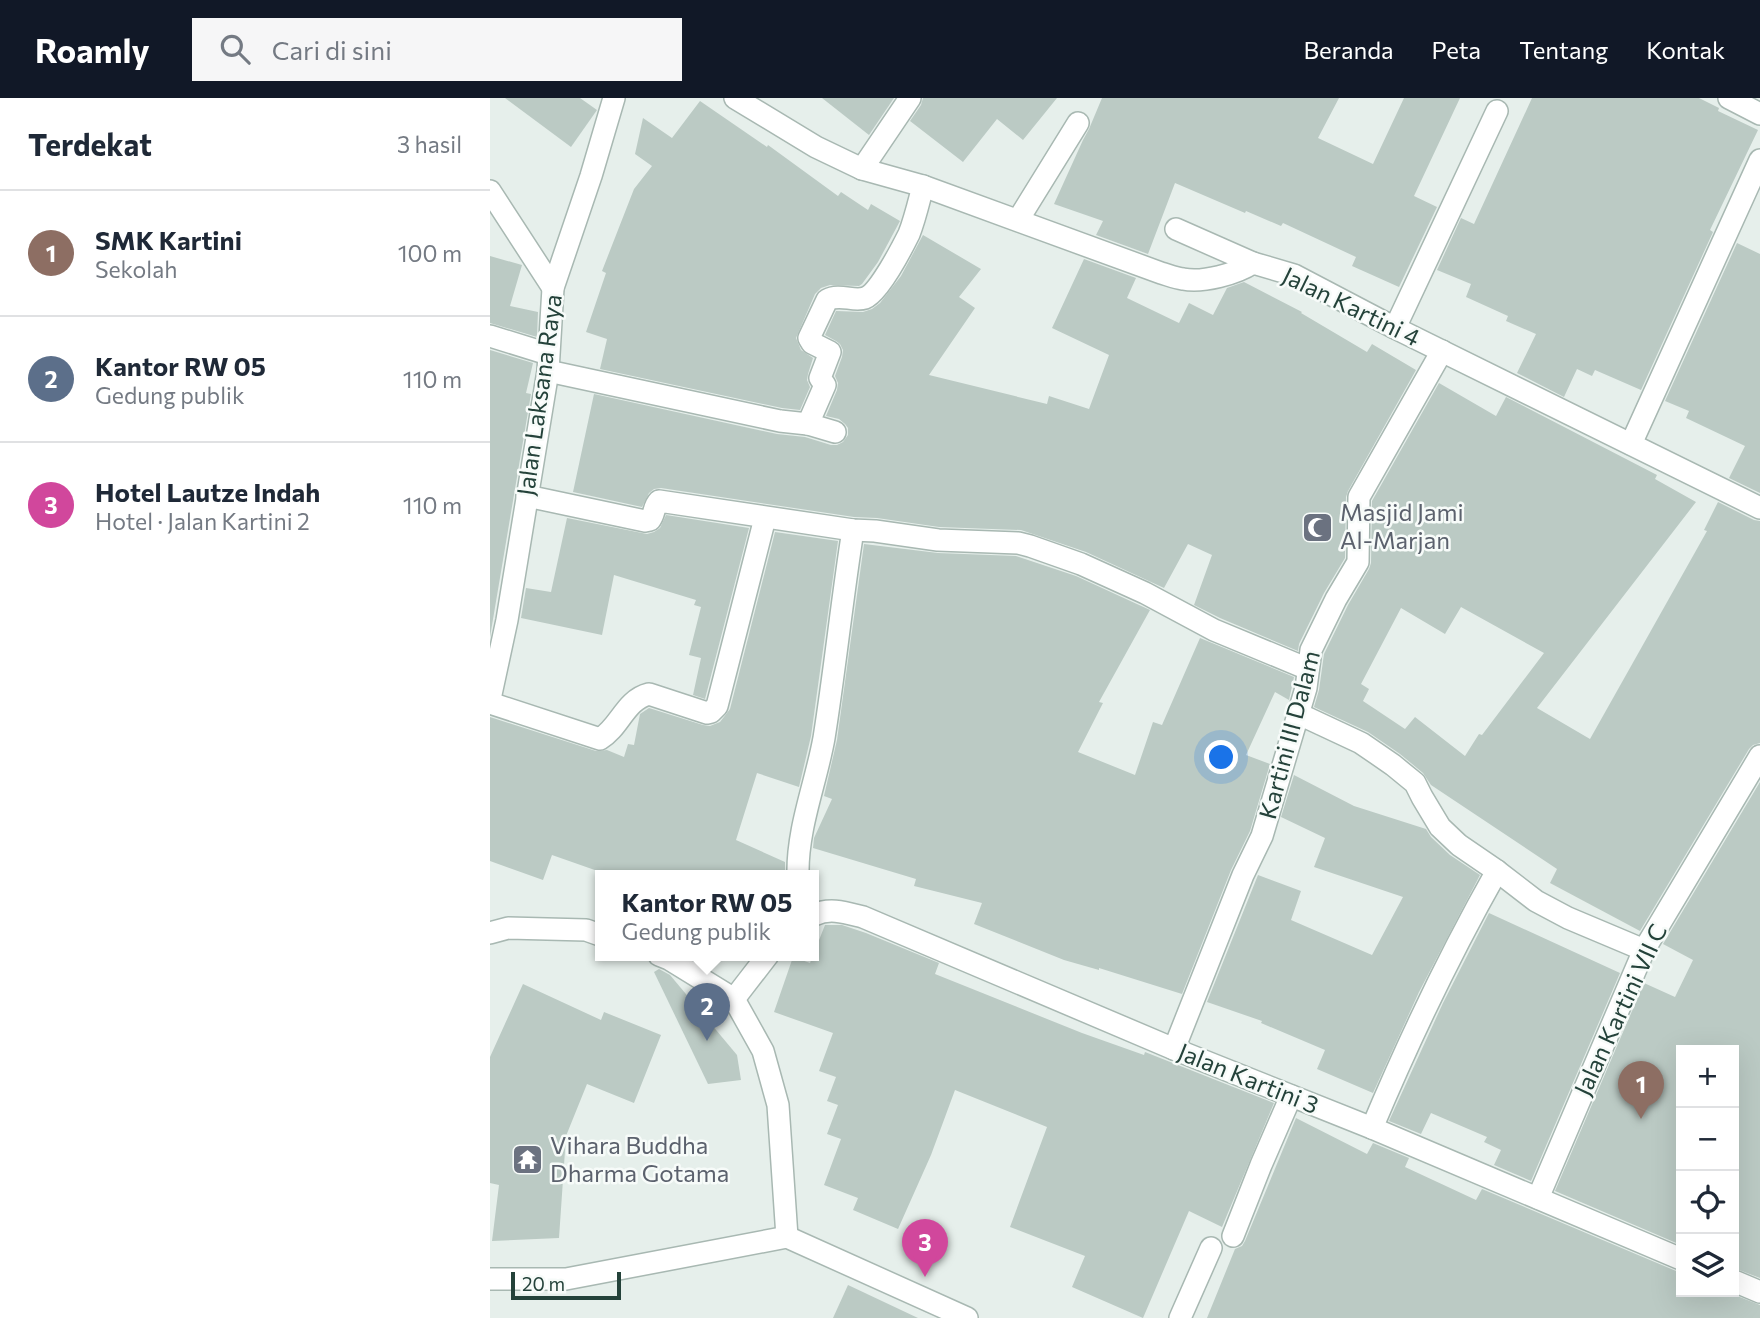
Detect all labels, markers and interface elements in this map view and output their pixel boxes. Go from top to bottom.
search box [192,18,682,81]
text: Roamly [35,29,150,70]
icon: search [216,30,254,68]
text: Cari di sini [272,34,392,65]
text: Beranda [1303,35,1394,64]
text: Peta [1432,35,1481,64]
text: Tentang [1519,35,1608,64]
text: Kontak [1646,35,1725,64]
text: Terdekat [28,125,152,162]
text: 3 hasil [397,130,462,158]
text: SMK Kartini [95,224,242,255]
text: 1 [46,239,56,267]
text: 100 m [398,239,462,267]
text: Sekolah [95,255,177,283]
street label: Jalan Kartini 4 [1278,260,1425,351]
street label: Jalan Laksana Raya [510,292,567,497]
text: Kantor RW 05 [95,350,266,381]
text: 2 [44,365,58,393]
text: 110 m [403,365,462,393]
text: Gedung publik [95,381,244,409]
text: Hotel Lautze Indah [95,476,320,507]
text: 3 [44,491,58,519]
text: 110 m [403,491,462,519]
place label: Masjid Jami Al-Marjan [1340,497,1464,554]
text: Hotel · Jalan Kartini 2 [95,507,310,535]
mosque icon: Masjid Jami Al-Marjan [1300,510,1334,544]
street label: Kartini III Dalam [1252,647,1325,822]
your location [1204,740,1238,774]
popup [595,870,819,961]
text: Kantor RW 05 [622,886,792,917]
text: Gedung publik [622,917,771,945]
street label: Jalan Kartini VII C [1567,919,1672,1100]
pin: 2 [684,983,730,1041]
street label: Jalan Kartini 3 [1174,1036,1323,1119]
map controls [1676,1045,1739,1297]
button: + [1676,1045,1739,1108]
pin: 1 [1618,1061,1664,1119]
button: − [1676,1108,1739,1171]
place label: Vihara Buddha Dharma Gotama [550,1130,729,1187]
temple icon: Vihara Buddha Dharma Gotama [510,1143,544,1177]
button: locate [1676,1171,1739,1234]
pin: 3 [902,1219,948,1277]
button: layers [1676,1234,1739,1297]
scale bar [511,1269,621,1301]
text: 20 m [522,1272,565,1295]

